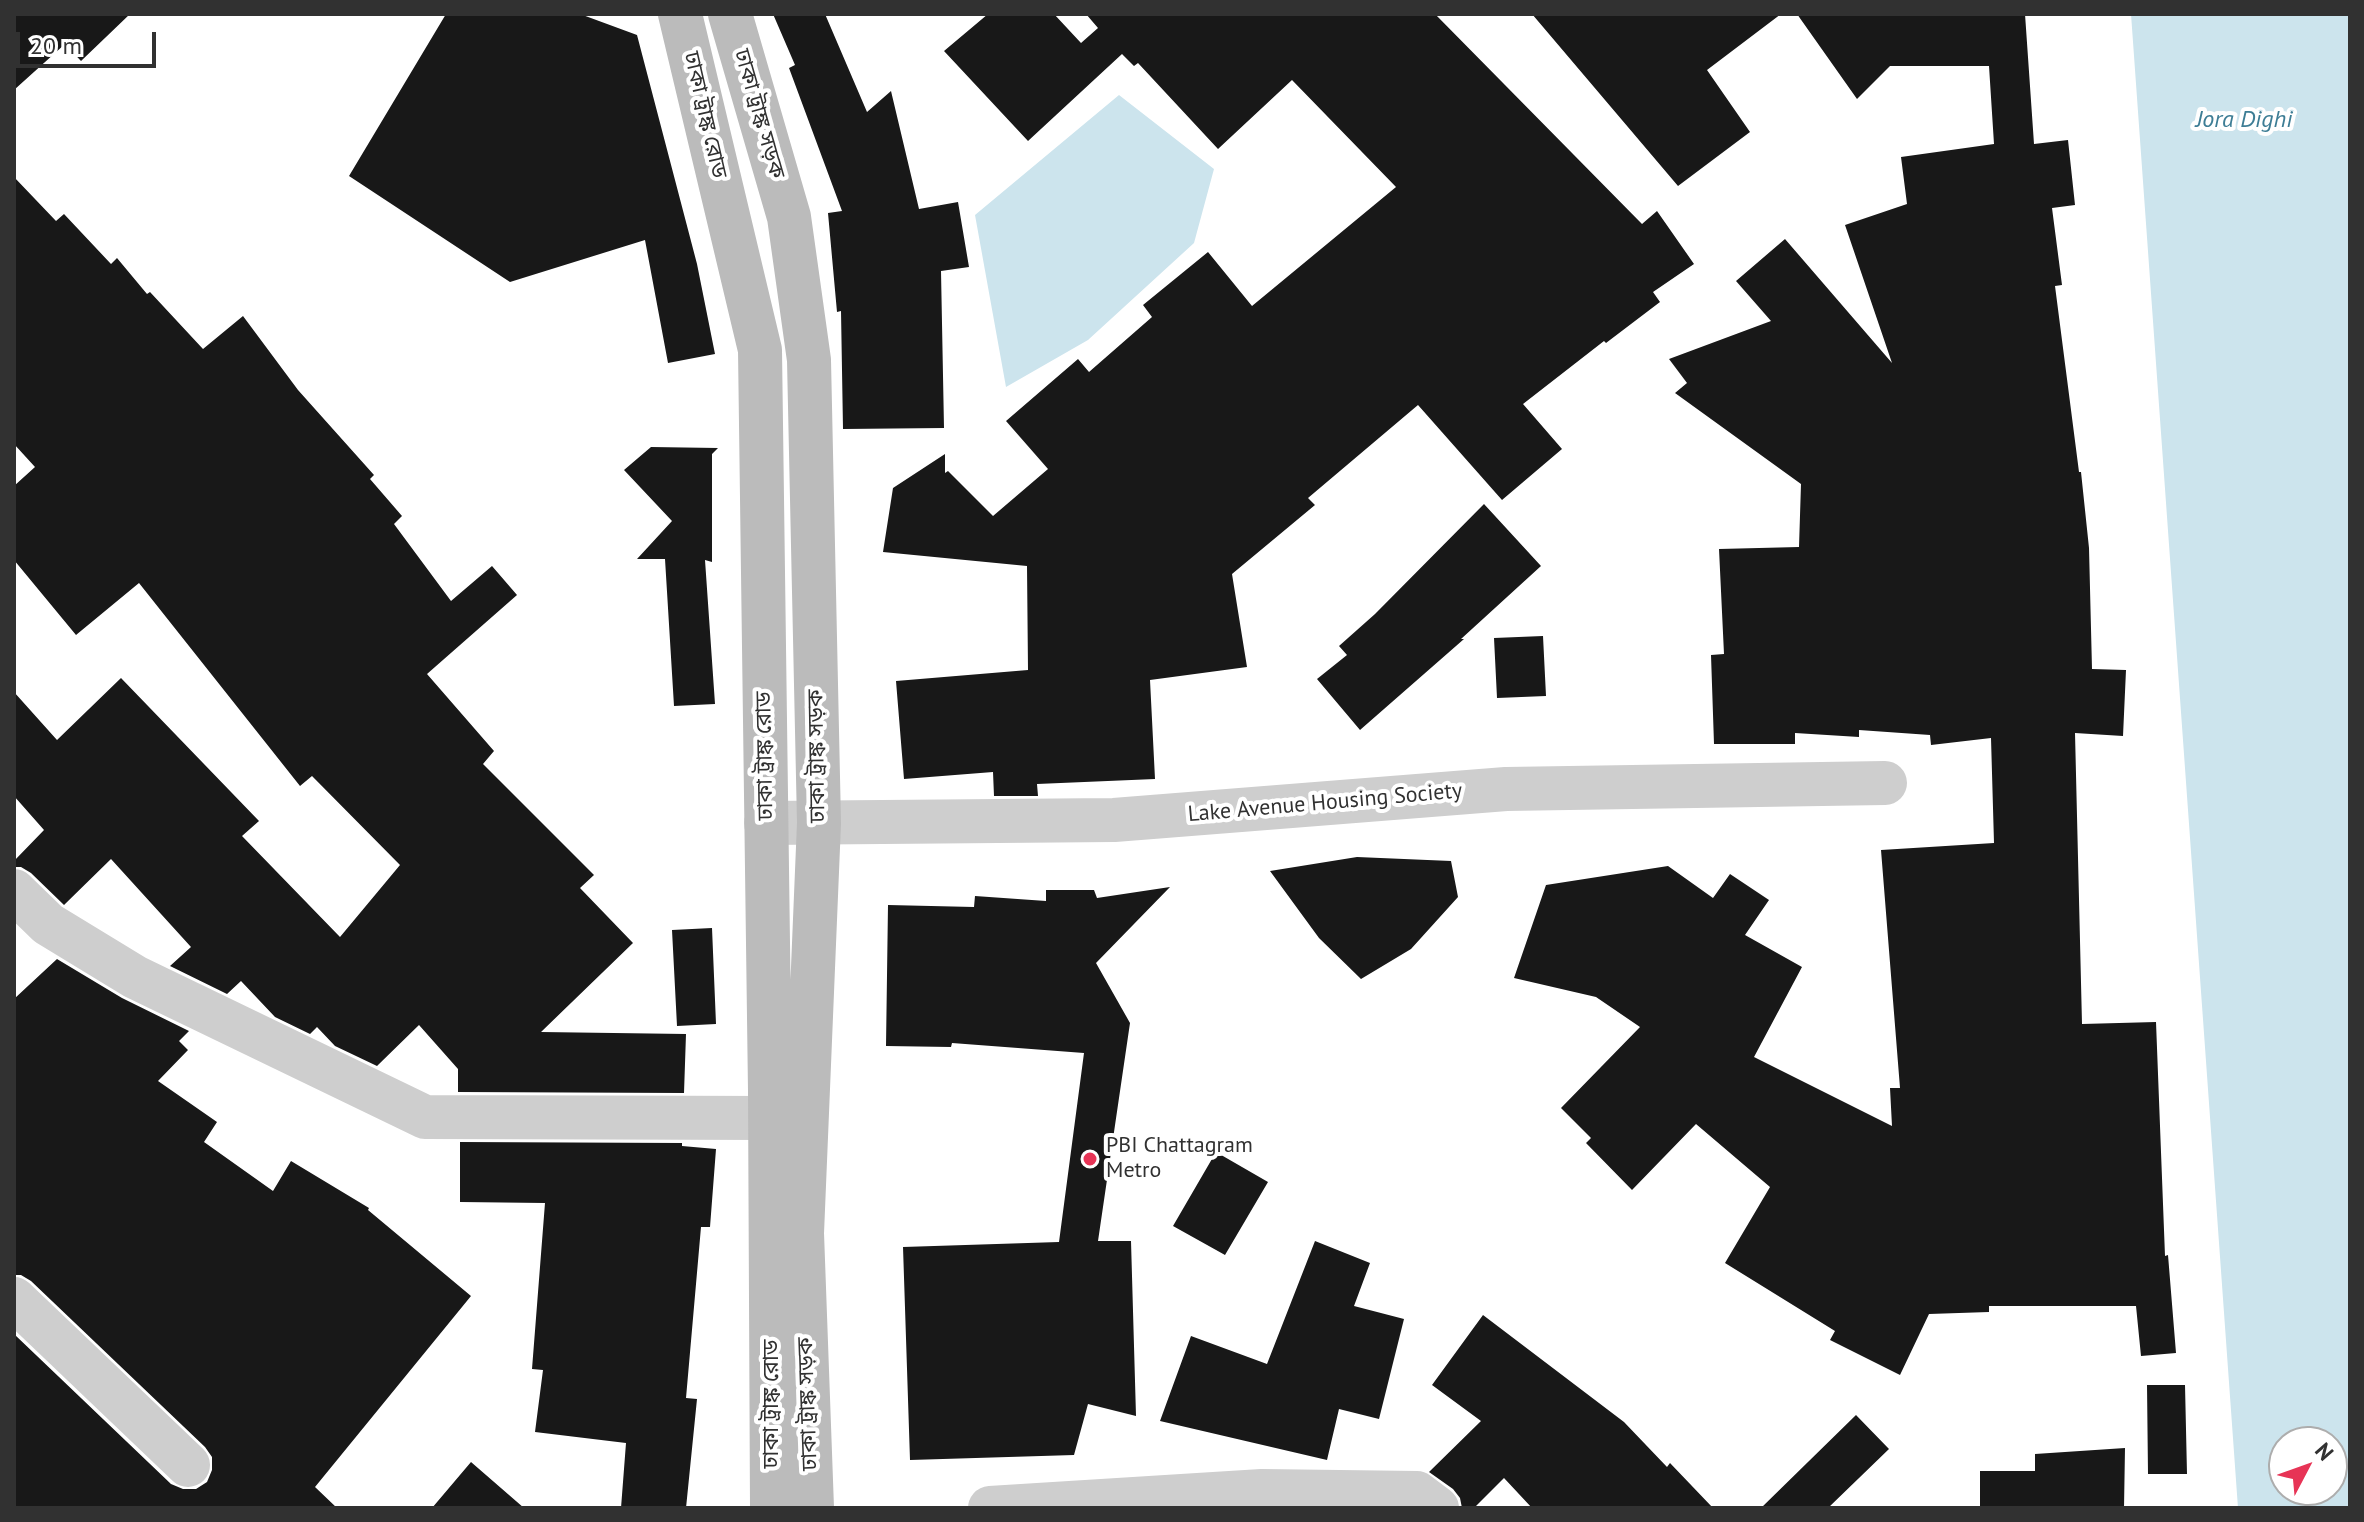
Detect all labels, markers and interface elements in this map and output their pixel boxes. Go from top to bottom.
scale bar [20,16,160,66]
text: 20 m [30,30,82,61]
street label: ঢাকা ট্রাঙ্ক সড়ক [728,46,790,182]
street label: ঢাকা ট্রাঙ্ক রোড [678,49,732,181]
water label: Jora Dighi [2196,106,2292,134]
street label: ঢাকা ট্রাঙ্ক সড়ক [803,689,831,823]
street label: ঢাকা ট্রাঙ্ক রোড [751,691,779,821]
street label: Lake Avenue Housing Society [1187,778,1463,828]
place label: PBI Chattagram Metro [1106,1133,1253,1184]
marker: PBI Chattagram Metro [1081,1150,1099,1168]
street label: ঢাকা ট্রাঙ্ক সড়ক [792,1337,824,1471]
street label: ঢাকা ট্রাঙ্ক রোড [759,1340,785,1468]
north arrow [2268,1426,2348,1506]
text: N [2309,1437,2340,1466]

